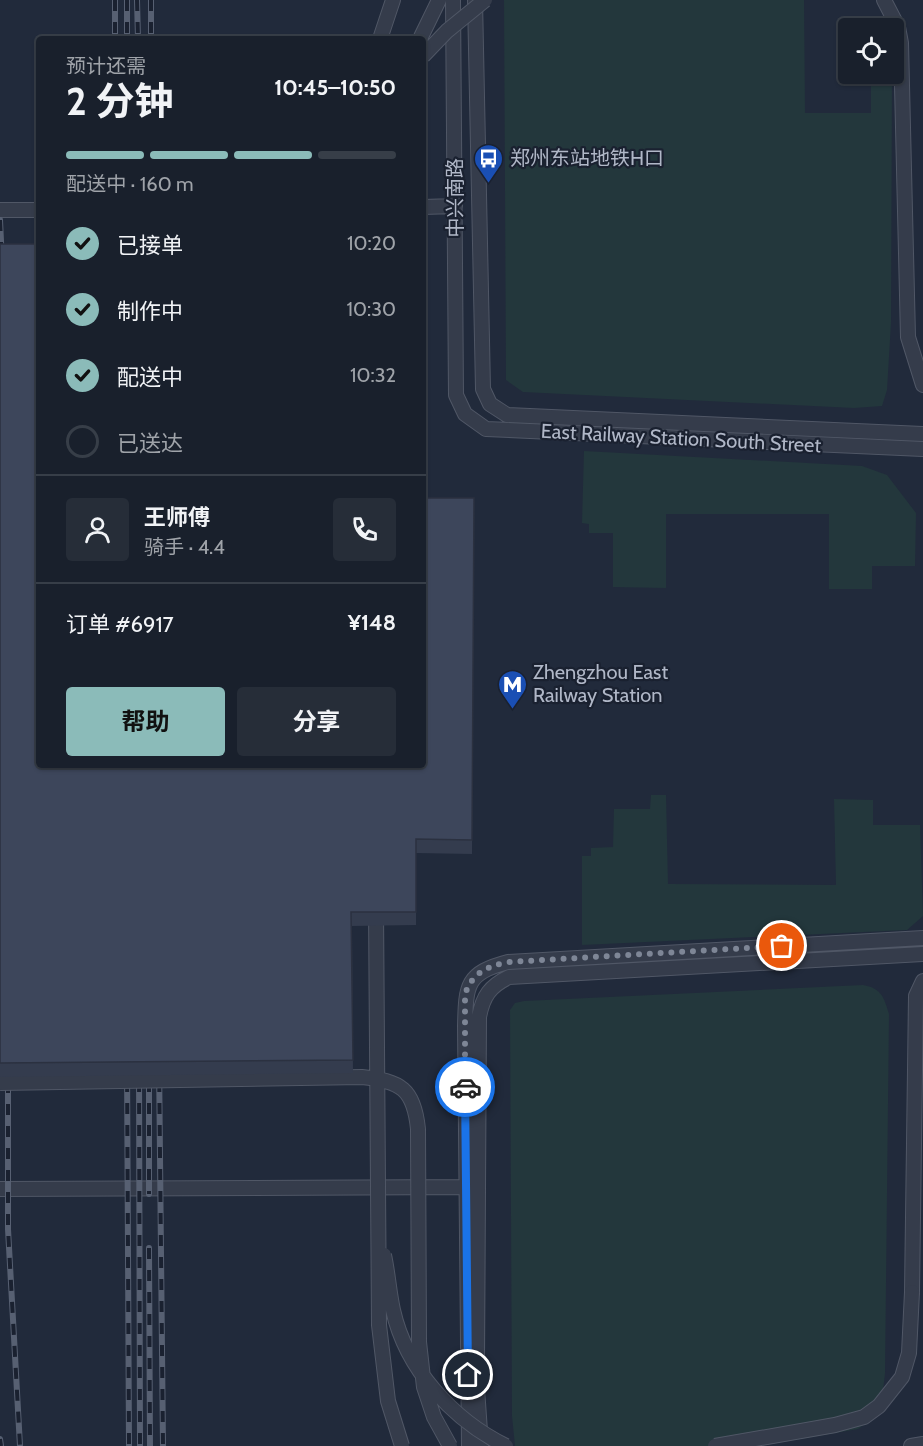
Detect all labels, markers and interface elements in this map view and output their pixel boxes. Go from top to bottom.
map controls [838,18,904,84]
button: locate [838,18,904,84]
text: 预计还需 [66,54,146,78]
text: 10:45–10:50 [274,74,396,101]
text: 2 分钟 [66,77,173,125]
bus stop icon: 郑州东站地铁H口 [473,142,505,184]
place label: 郑州东站地铁H口 [510,146,664,170]
street label: 中兴南路 [443,158,467,238]
text: 配送中 · 160 m [66,172,194,196]
icon: check [66,227,99,260]
text: 10:20 [347,231,396,255]
text: 已接单 [117,232,183,259]
icon: check [66,293,99,326]
text: 10:30 [347,297,396,321]
text: 制作中 [117,298,183,325]
icon: check [66,359,99,392]
text: 10:32 [350,363,396,387]
text: 配送中 [117,364,183,391]
street label: East Railway Station South Street [540,419,822,457]
text: 已送达 [117,430,183,457]
button: person [66,498,129,561]
button: phone [333,498,396,561]
text: 王师傅 [144,504,210,531]
text: 骑手 · 4.4 [144,535,225,559]
text: ¥148 [348,609,396,636]
text: 订单 #6917 [66,611,174,638]
place label: Zhengzhou East Railway Station [533,660,668,707]
metro station icon: Zhengzhou East Railway Station [496,668,528,710]
button: 帮助 [66,687,225,756]
button: 分享 [237,687,396,756]
pin [756,920,807,971]
icon: bag [765,929,798,962]
courier [435,1057,495,1117]
icon: car [449,1071,482,1104]
pin [442,1349,493,1400]
icon: home [451,1358,484,1391]

